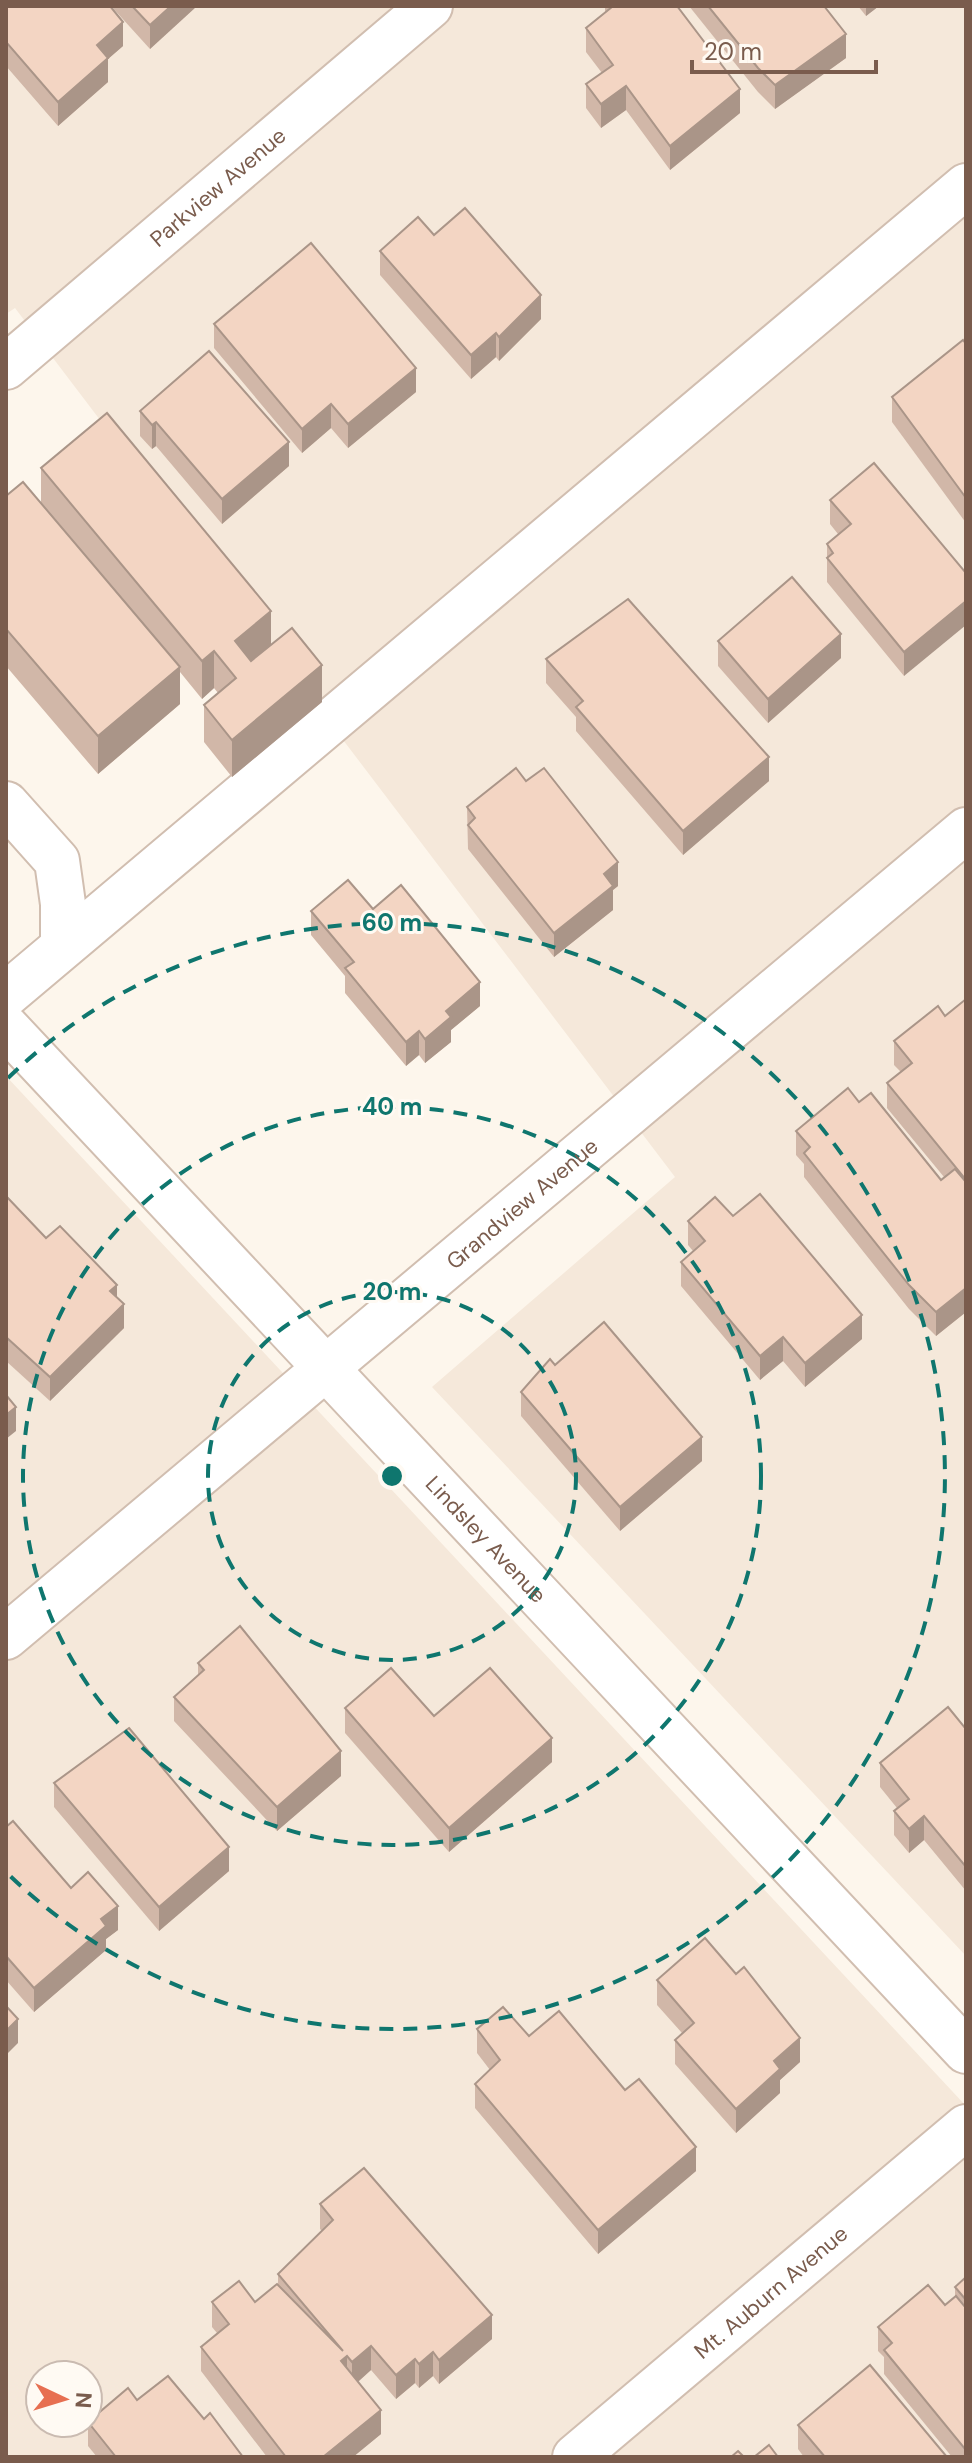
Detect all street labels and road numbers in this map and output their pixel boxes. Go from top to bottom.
street label: Parkview Avenue [144,121,292,253]
street label: Grandview Avenue [440,1132,604,1276]
street label: Lindsley Avenue [419,1470,553,1609]
street label: Mt. Auburn Avenue [688,2219,854,2365]

